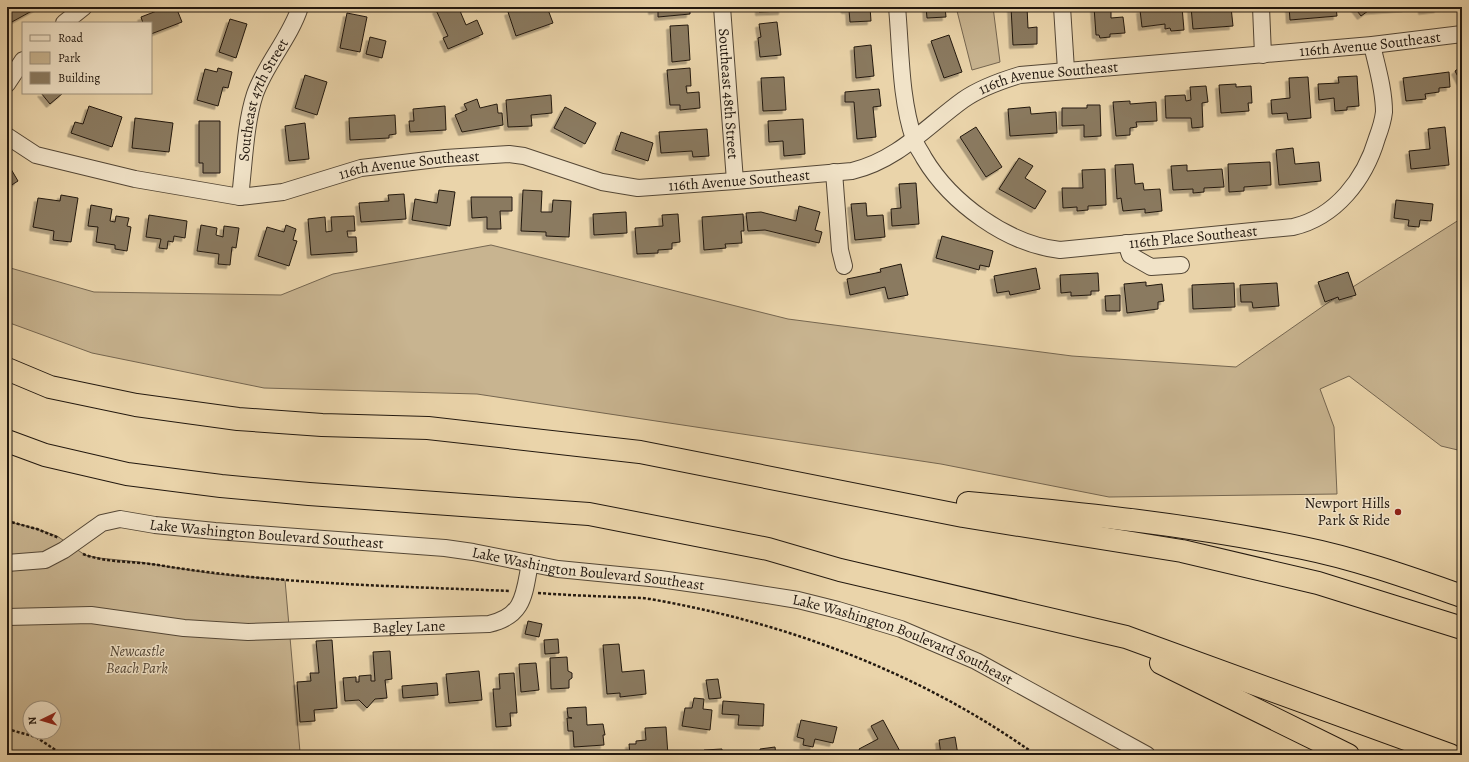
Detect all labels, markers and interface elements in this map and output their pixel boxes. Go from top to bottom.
legend [22,22,152,94]
street label: 116th Avenue Southeast [1299,27,1442,61]
street label: Southeast 48th Street [714,28,743,160]
text: Road [58,30,84,46]
street label: Southeast 47th Street [234,35,293,162]
text: Park [58,50,81,66]
street label: 116th Avenue Southeast [975,57,1119,99]
text: Building [58,70,100,86]
street label: 116th Avenue Southeast [336,146,480,184]
street label: 116th Avenue Southeast [668,165,811,196]
street label: 116th Place Southeast [1128,221,1258,253]
place label: Newport Hills Park & Ride [1304,493,1390,530]
marker: Newport Hills Park & Ride [1393,507,1403,517]
street label: Lake Washington Boulevard Southeast [148,514,384,553]
street label: Lake Washington Boulevard Southeast [470,542,706,595]
street label: Lake Washington Boulevard Southeast [791,589,1017,689]
street label: Bagley Lane [372,615,446,638]
park label: Newcastle Beach Park [106,641,168,678]
north arrow [22,700,62,740]
text: N [25,716,40,725]

